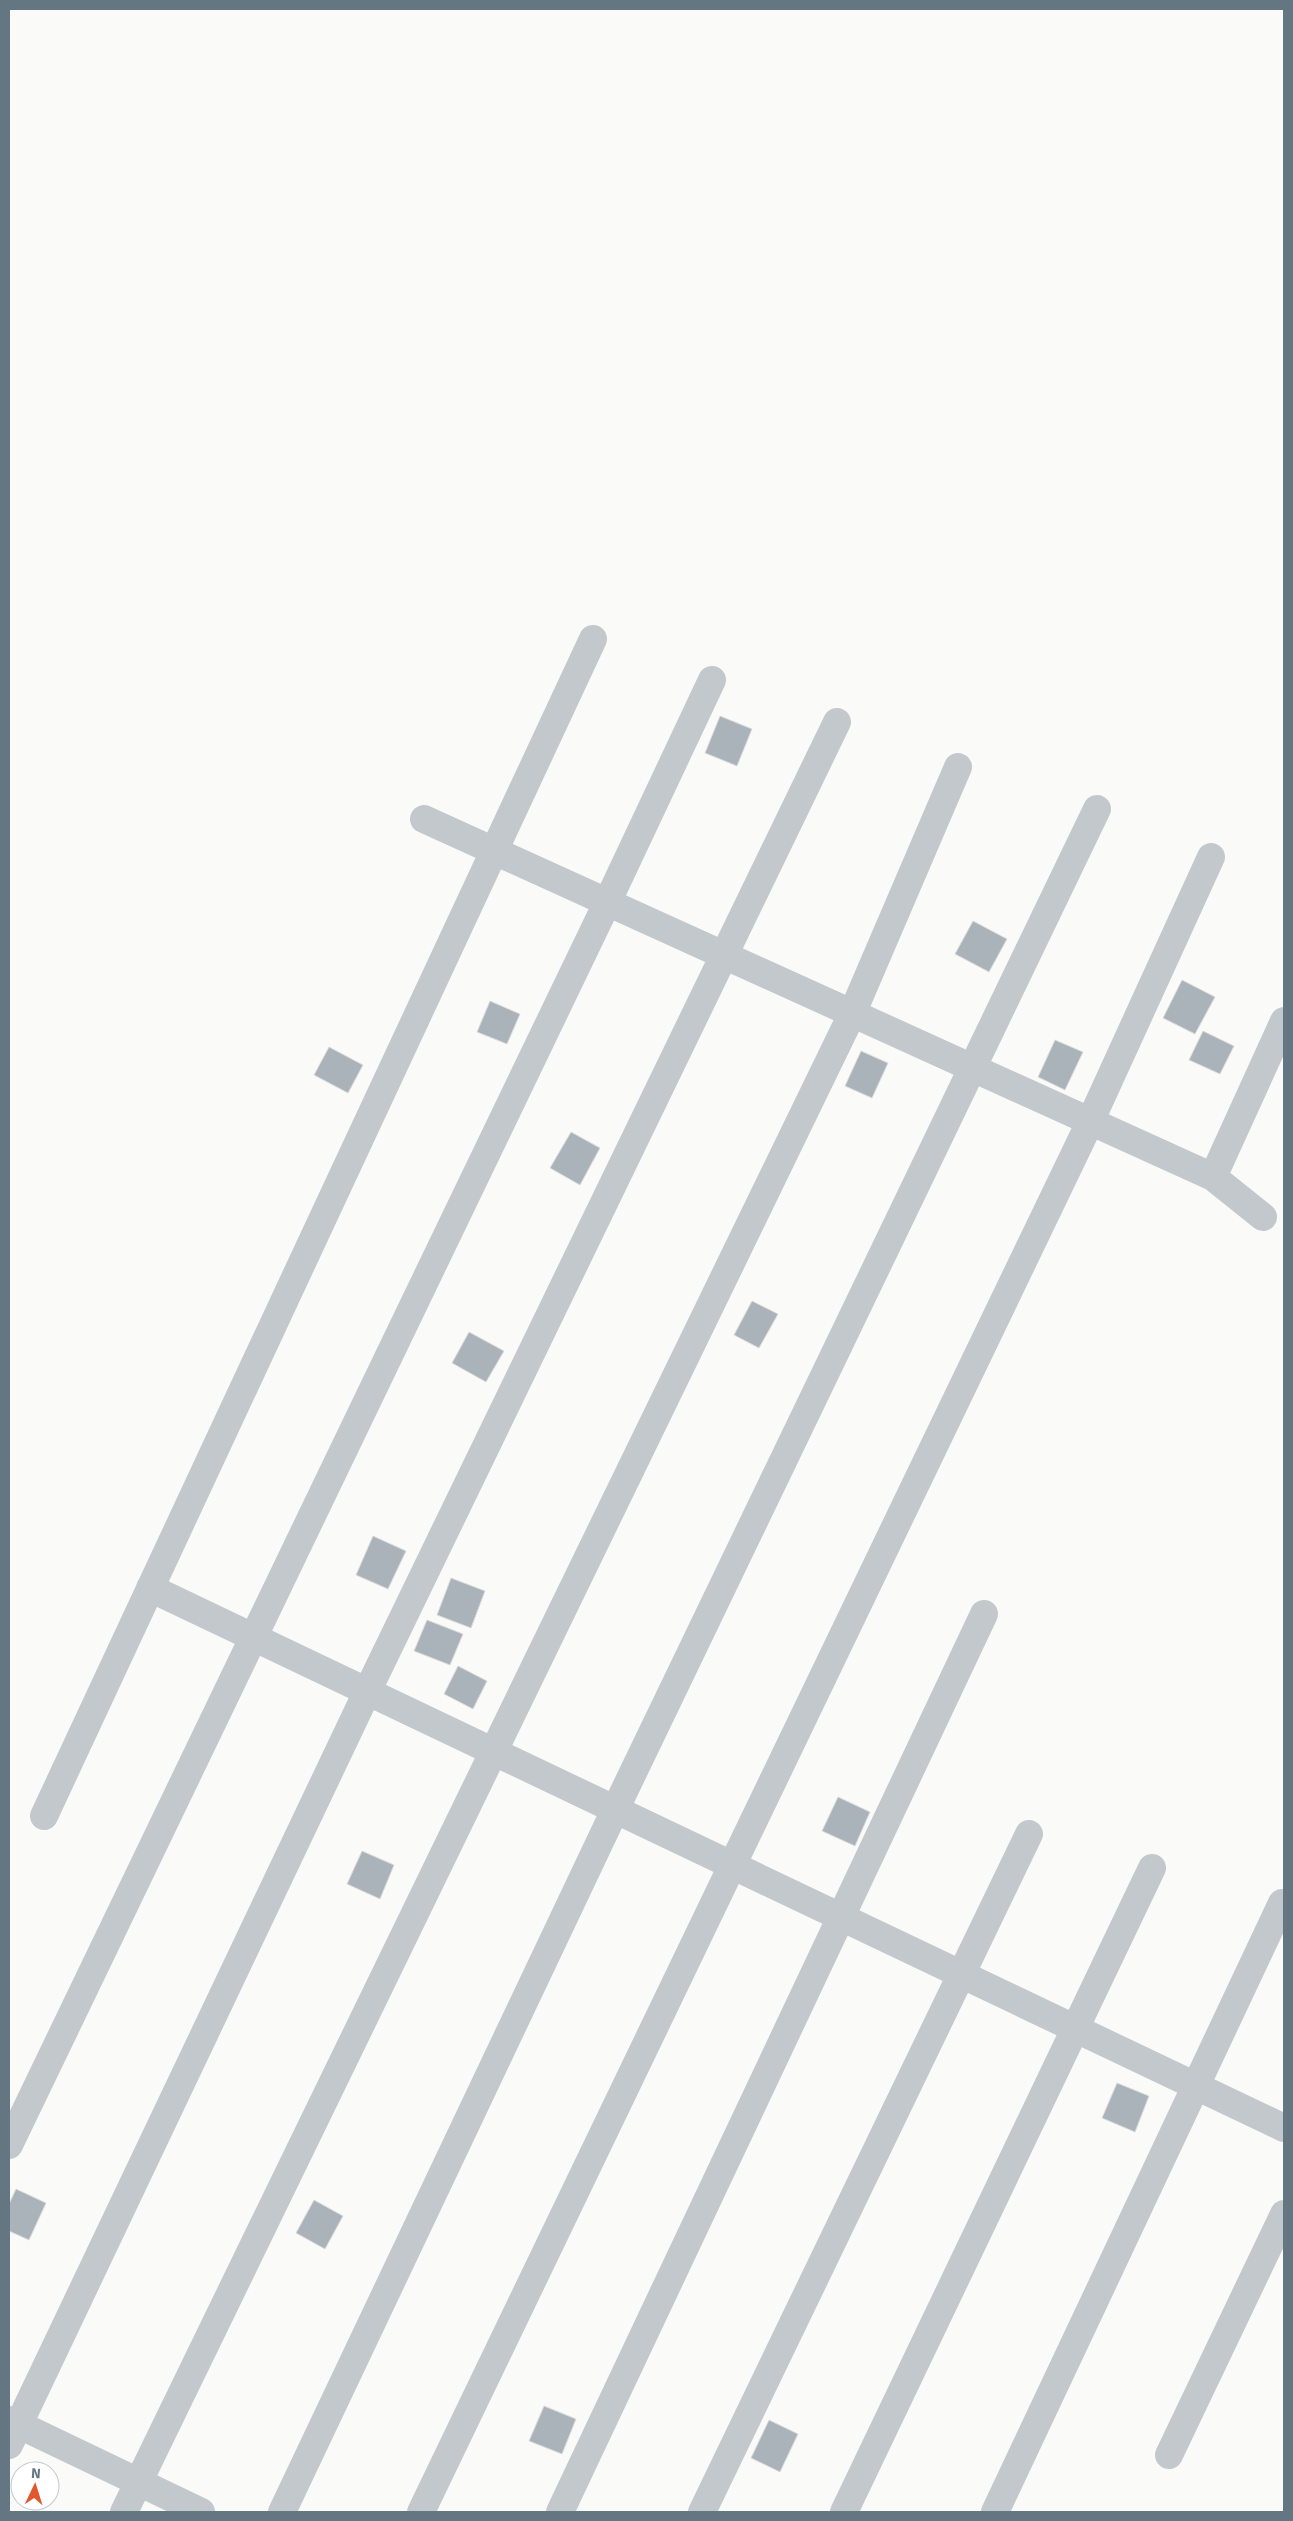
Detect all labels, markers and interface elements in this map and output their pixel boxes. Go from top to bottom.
north arrow [10,2461,60,2511]
text: N [30,2465,41,2482]

